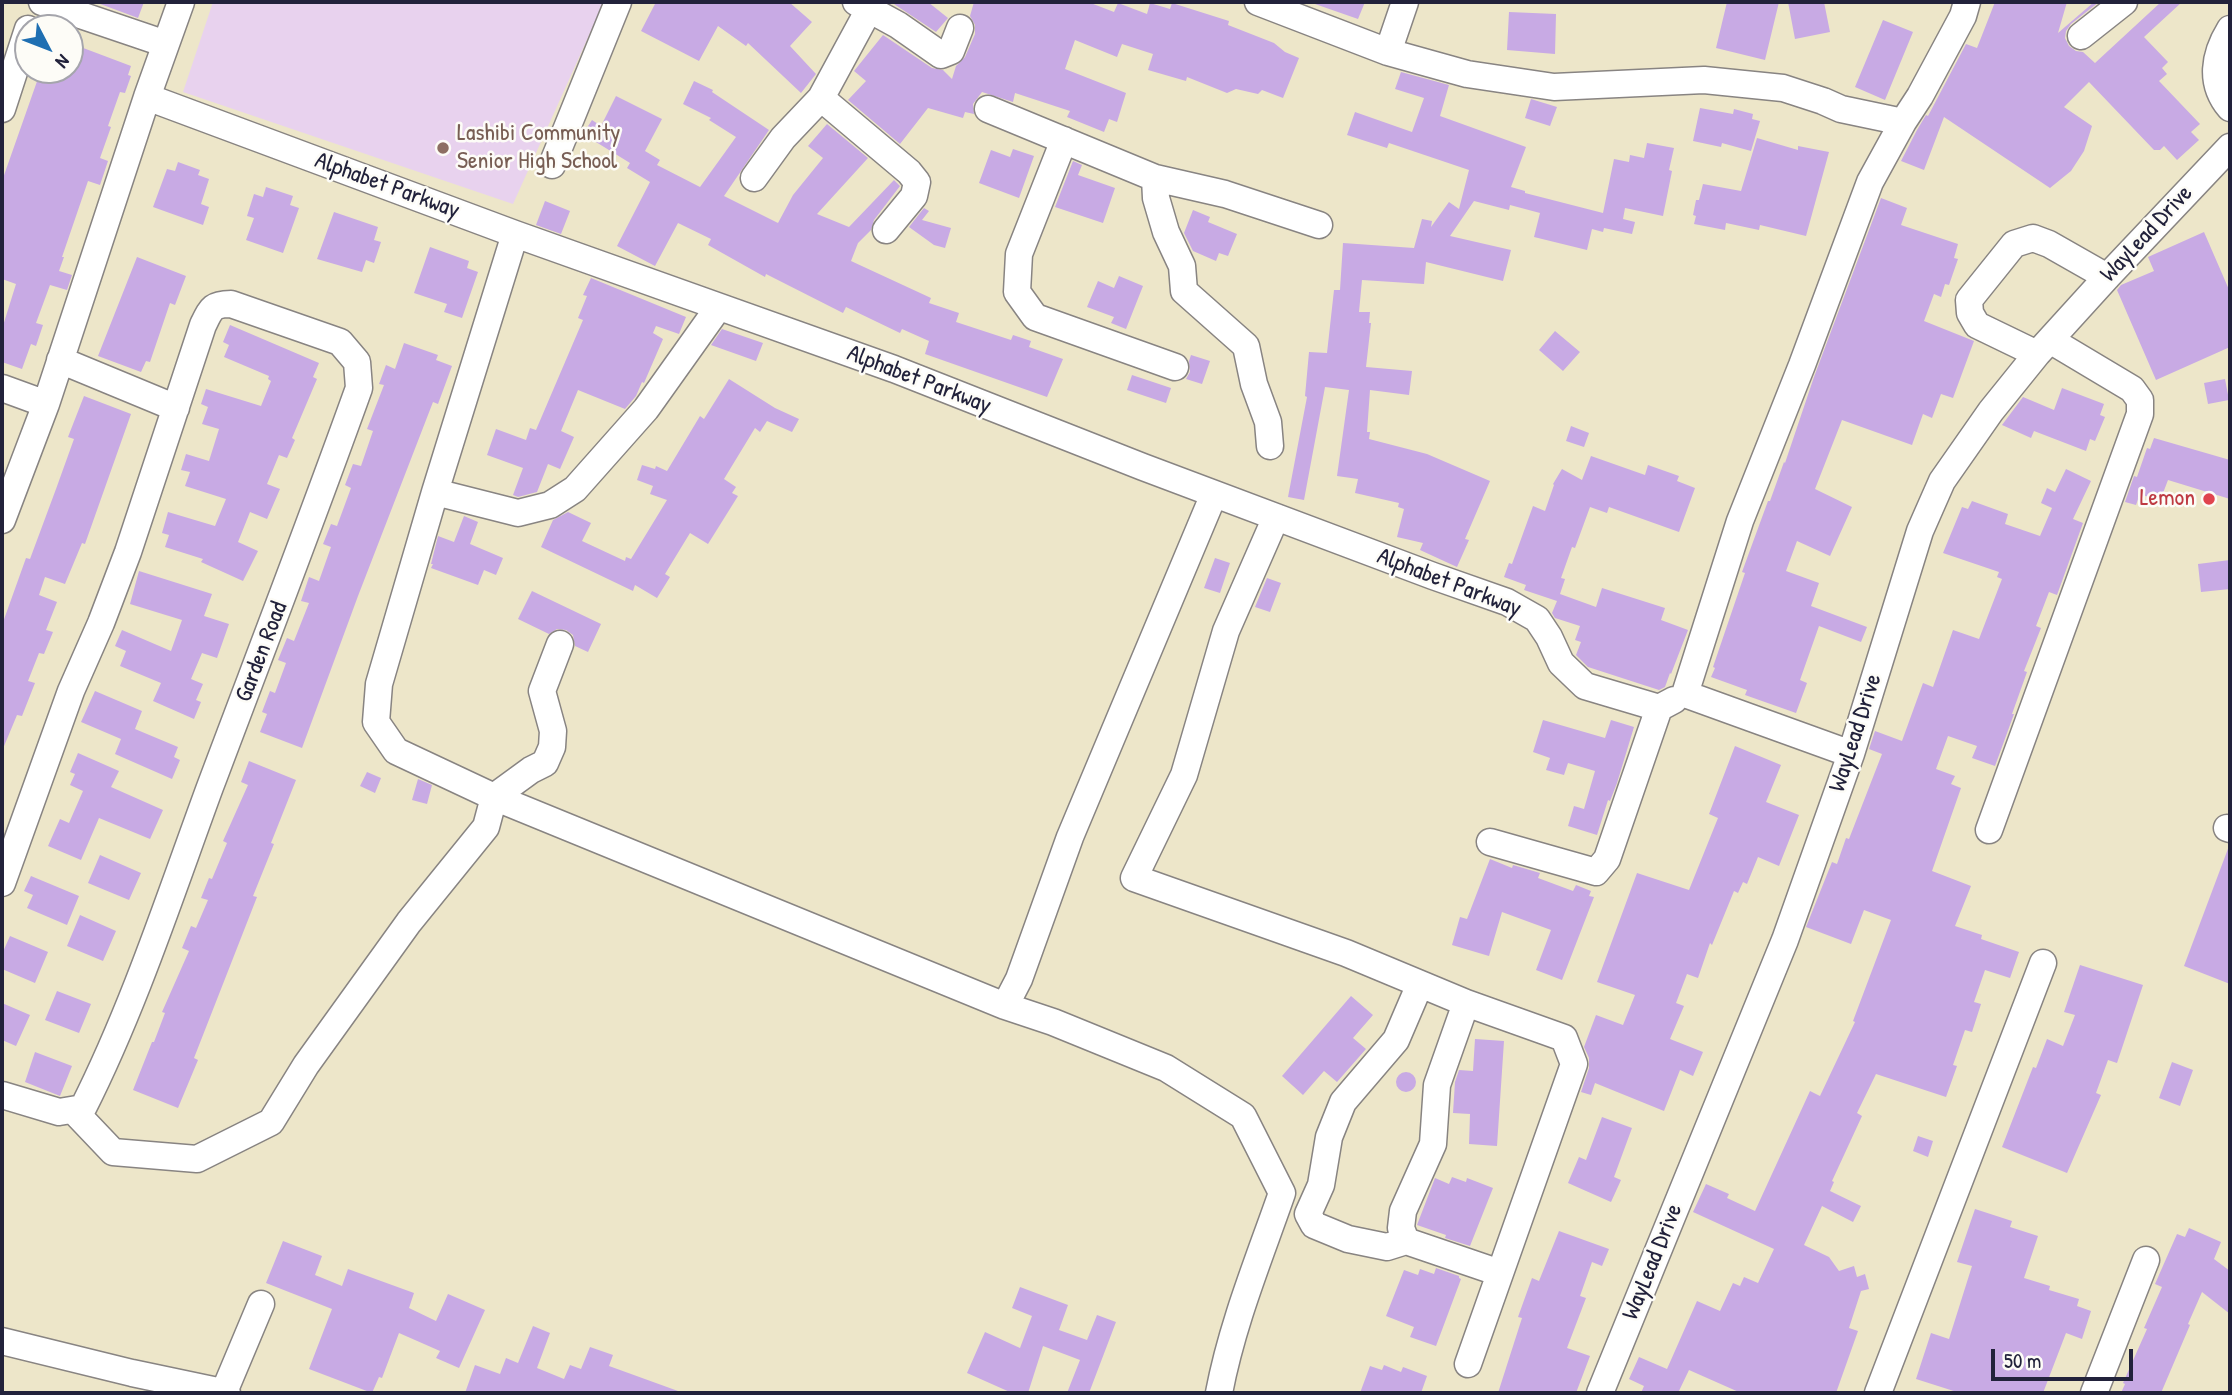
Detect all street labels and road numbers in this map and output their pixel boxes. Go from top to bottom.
street label: Alphabet Parkway [311,146,463,226]
street label: WayLead Drive [2095,179,2199,289]
street label: Alphabet Parkway [843,339,995,421]
street label: Alphabet Parkway [1373,542,1525,624]
street label: Garden Road [230,598,294,706]
street label: WayLead Drive [1823,670,1889,796]
street label: WayLead Drive [1617,1200,1689,1324]

